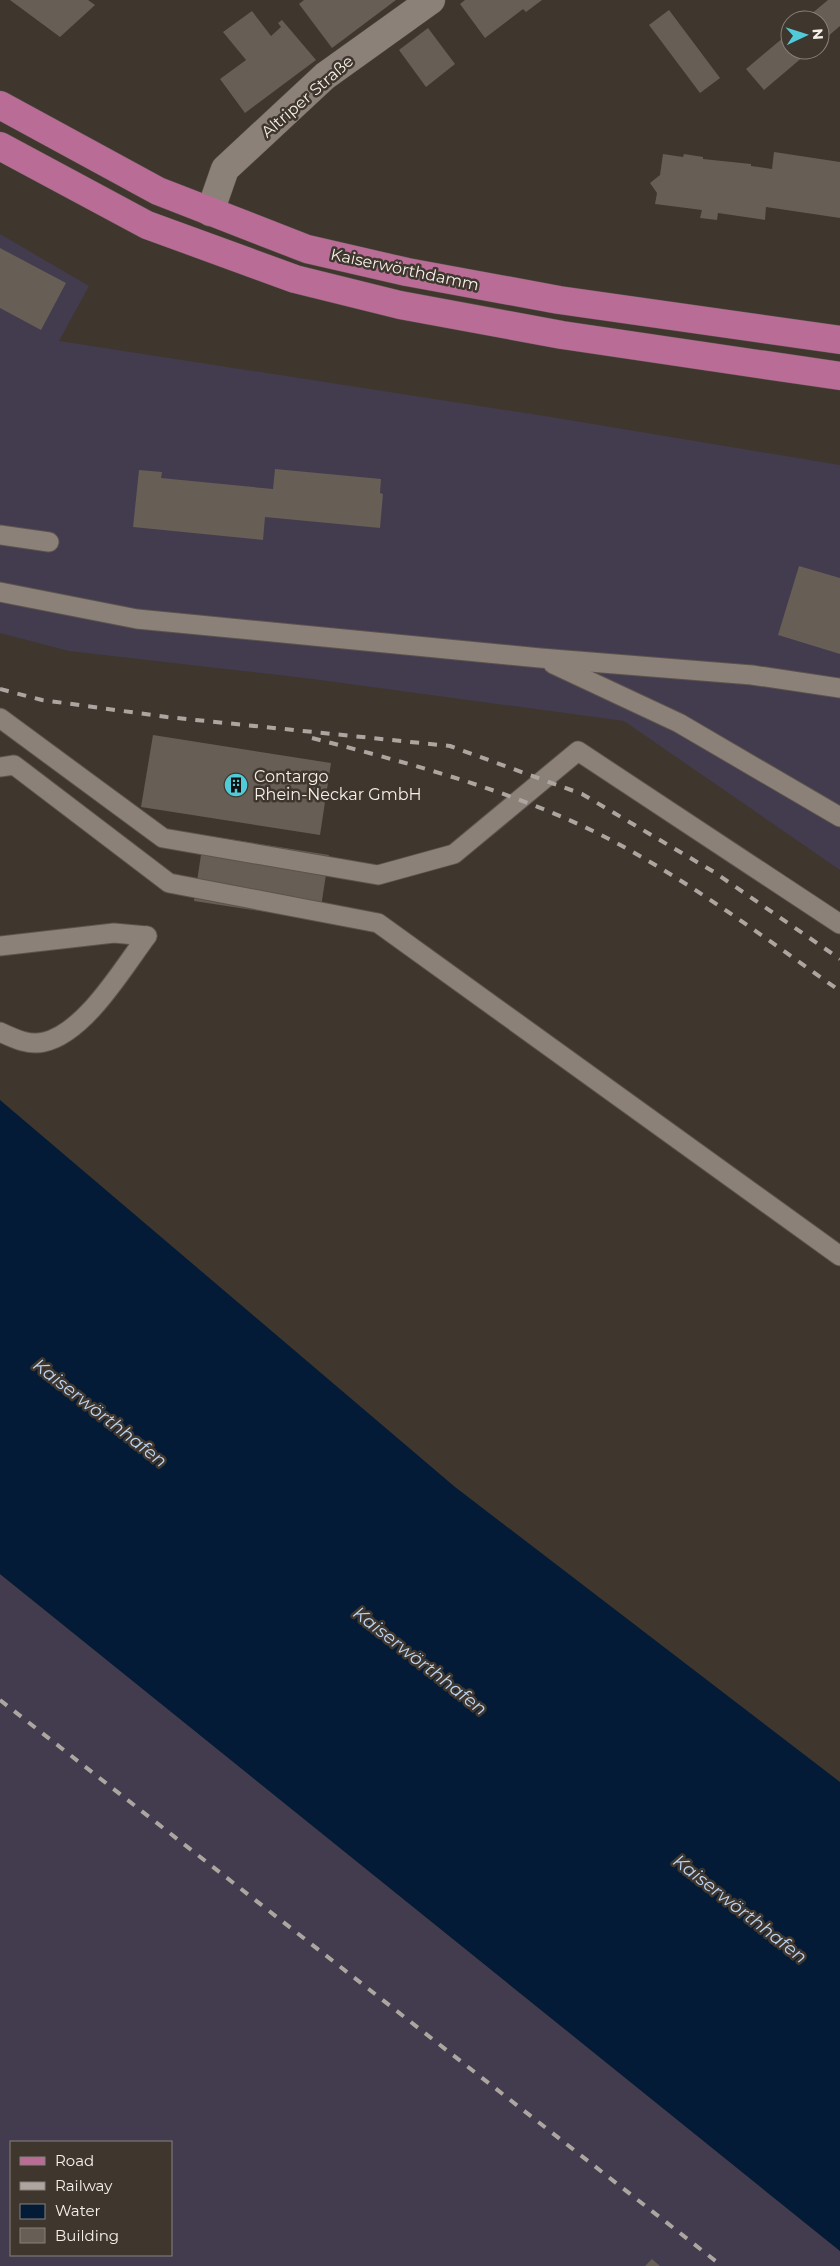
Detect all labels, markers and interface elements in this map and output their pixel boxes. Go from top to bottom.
north arrow [780,10,830,60]
text: N [809,28,827,40]
street label: Altriper Straße [257,51,357,142]
street label: Kaiserwörthdamm [329,244,481,294]
place label: Contargo Rhein-Neckar GmbH [254,767,422,804]
building icon: Contargo Rhein-Neckar GmbH [223,772,249,798]
water label: Kaiserwörthhafen [29,1354,171,1472]
water label: Kaiserwörthhafen [349,1602,491,1720]
water label: Kaiserwörthhafen [669,1850,811,1968]
legend [10,2141,172,2256]
text: Road [55,2151,94,2170]
text: Railway [55,2176,113,2195]
text: Water [55,2201,101,2220]
text: Building [55,2226,119,2245]

